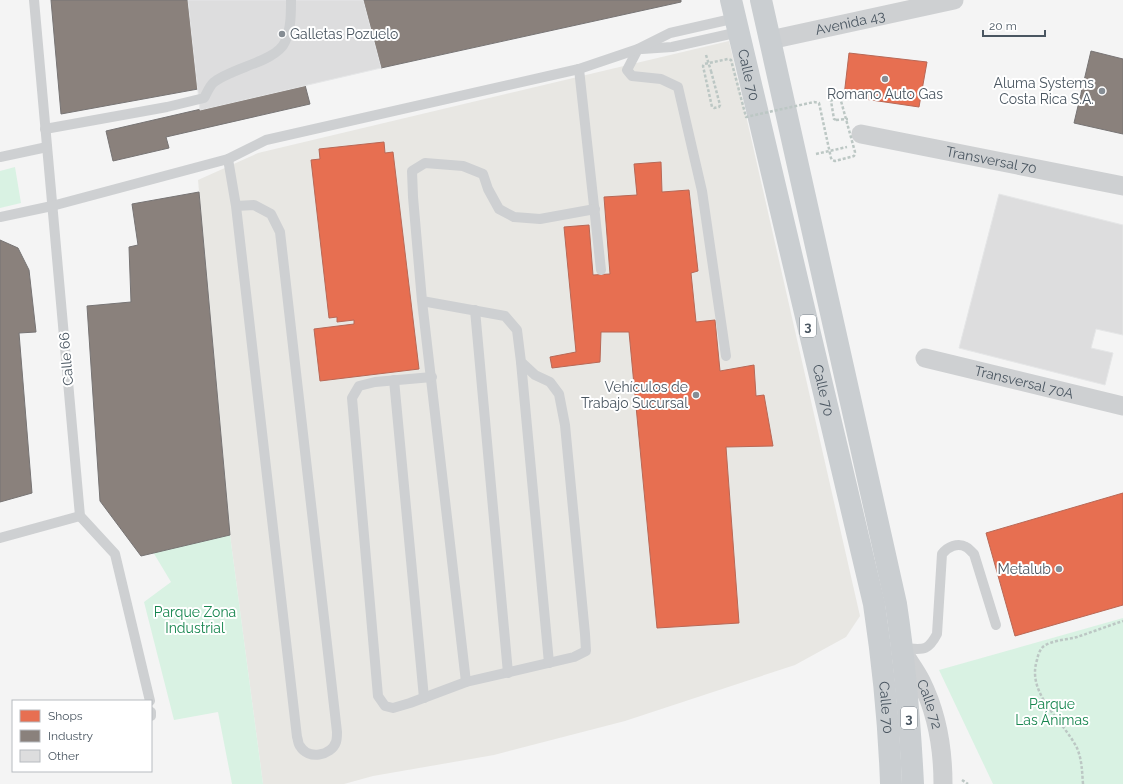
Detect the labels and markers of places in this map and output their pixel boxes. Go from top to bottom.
place label: Galletas Pozuelo [290,26,398,42]
marker: Galletas Pozuelo [277,29,287,39]
marker: Romano Auto Gas [880,74,890,84]
place label: Aluma Systems Costa Rica S.A. [994,75,1094,107]
place label: Romano Auto Gas [827,86,943,102]
marker: Aluma Systems Costa Rica S.A. [1097,86,1107,96]
place label: Vehículos de Trabajo Sucursal [581,379,688,411]
marker: Vehículos de Trabajo Sucursal [691,390,701,400]
place label: Metalub [998,561,1051,577]
marker: Metalub [1054,564,1064,574]

